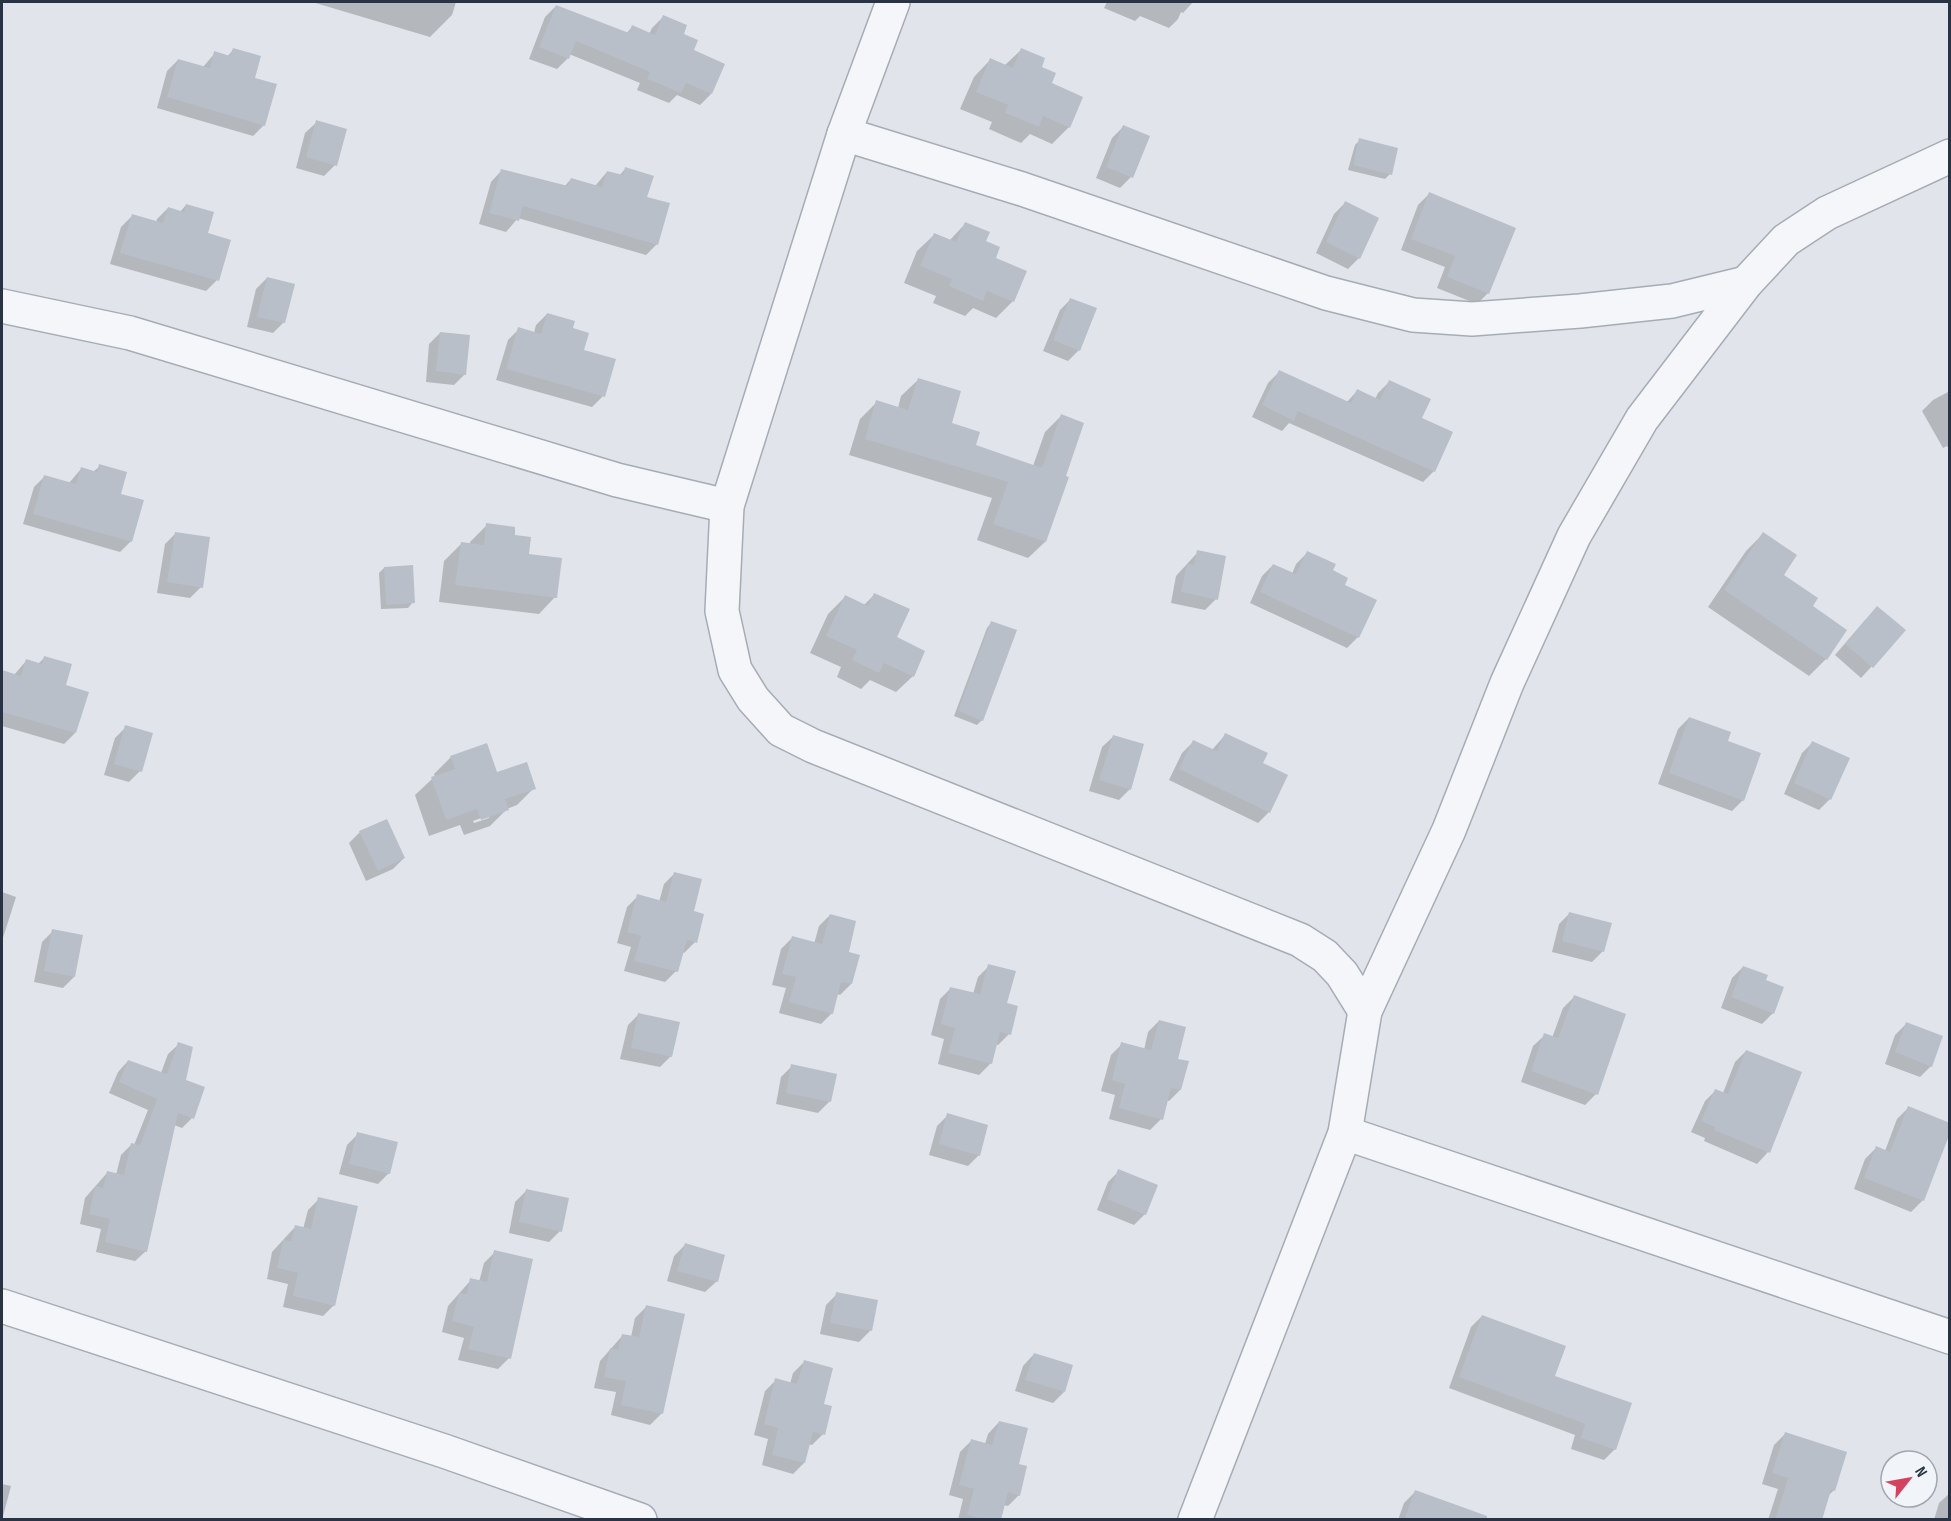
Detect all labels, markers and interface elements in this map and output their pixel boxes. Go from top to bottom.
north arrow [1879,1449,1939,1509]
text: N [1910,1463,1931,1481]

